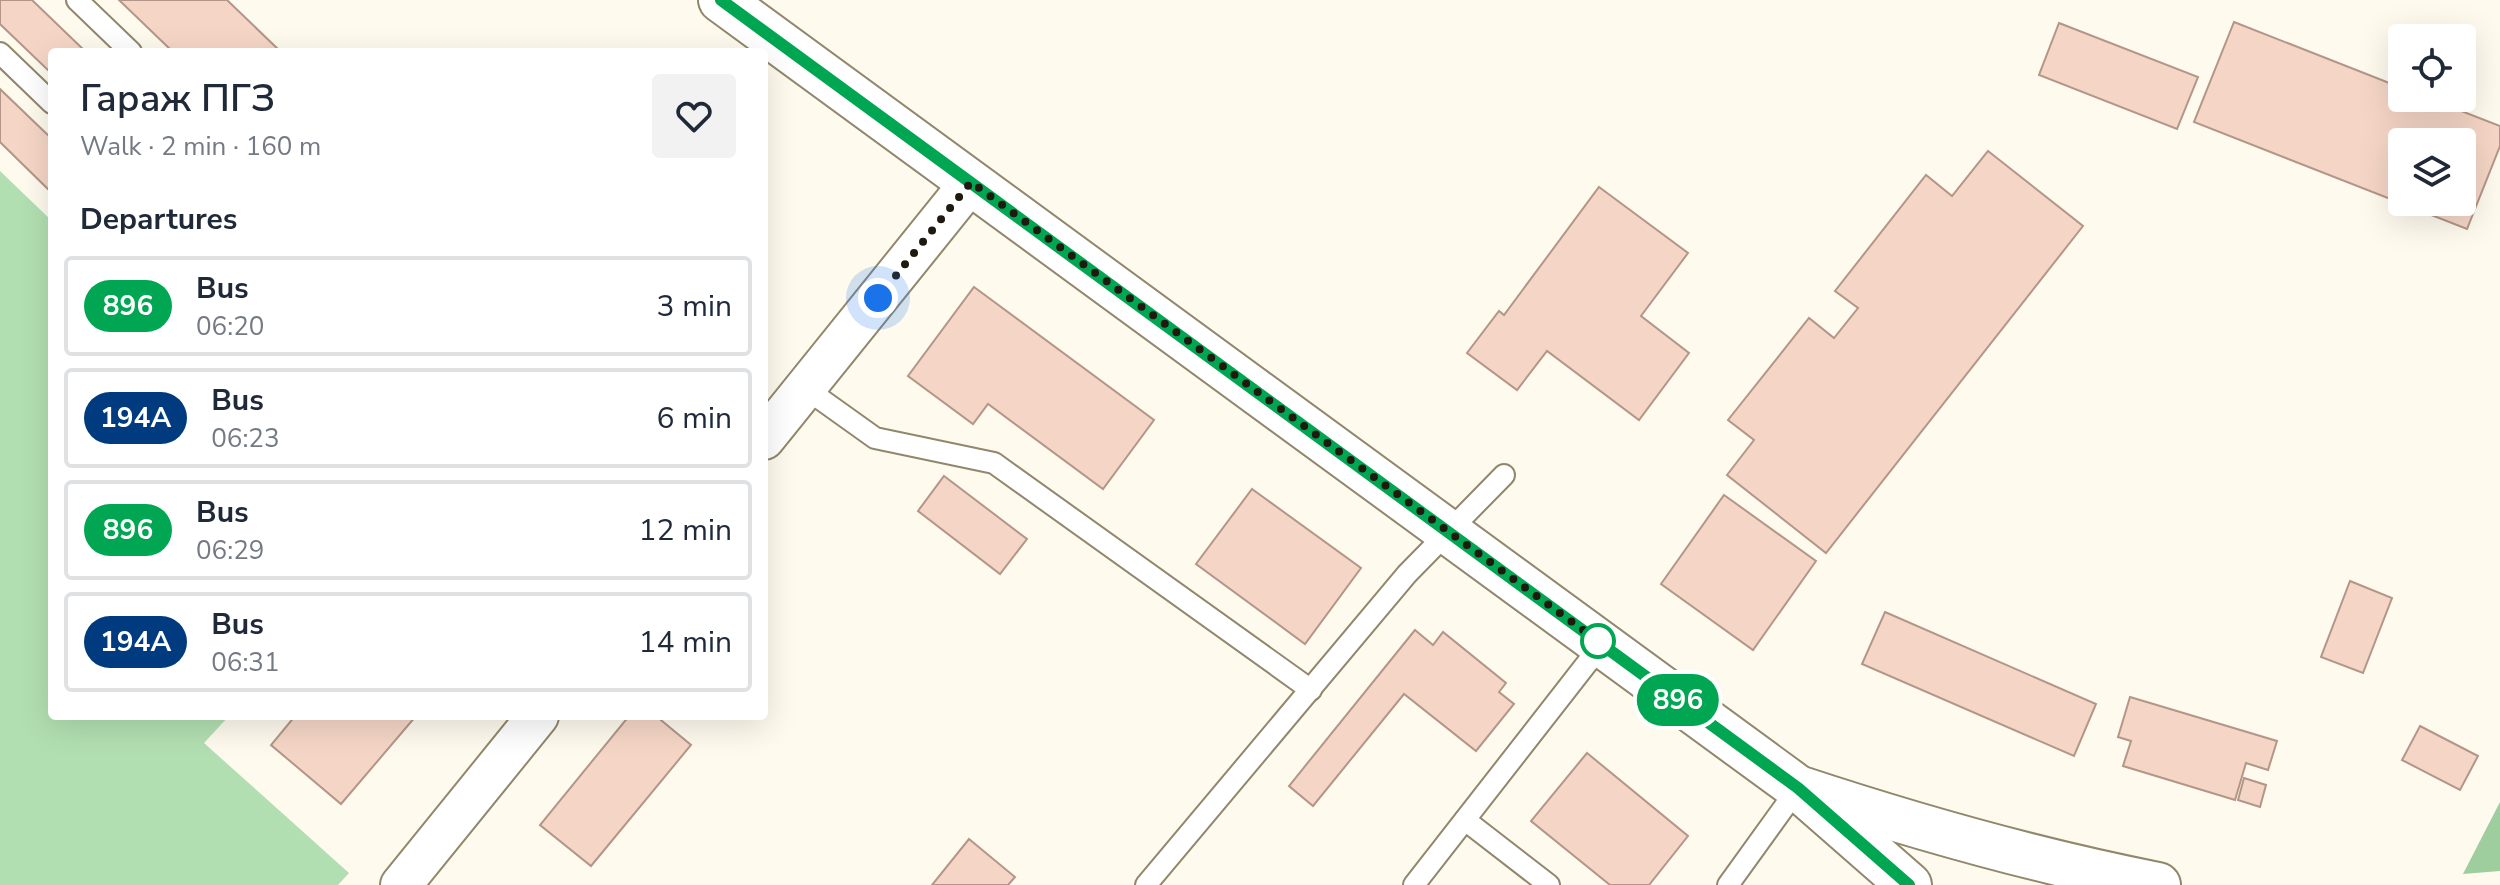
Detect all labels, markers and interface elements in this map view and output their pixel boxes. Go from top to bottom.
map controls [2388,24,2476,216]
button: locate [2388,24,2476,112]
text: Гараж ПГЗ [80,73,275,124]
button: heart [652,74,736,158]
button: layers [2388,128,2476,216]
text: Walk · 2 min · 160 m [80,129,321,164]
text: Departures [80,199,237,240]
text: Bus [196,268,249,309]
your location [858,278,898,318]
text: 3 min [657,286,732,327]
text: 896 [103,287,153,325]
text: 06:20 [196,309,264,344]
text: Bus [211,380,264,421]
text: 6 min [657,398,732,439]
text: 194А [100,399,171,437]
text: 06:23 [211,421,280,456]
text: Bus [196,492,249,533]
text: 12 min [639,510,732,551]
text: 896 [103,511,153,549]
text: 06:29 [196,533,264,568]
text: Bus [211,604,264,645]
text: 14 min [639,622,732,663]
text: 194А [100,623,171,661]
unlabelled marker [1581,624,1615,658]
text: 06:31 [211,645,280,680]
line badge: 896 [1632,674,1724,726]
text: 896 [1653,681,1703,719]

